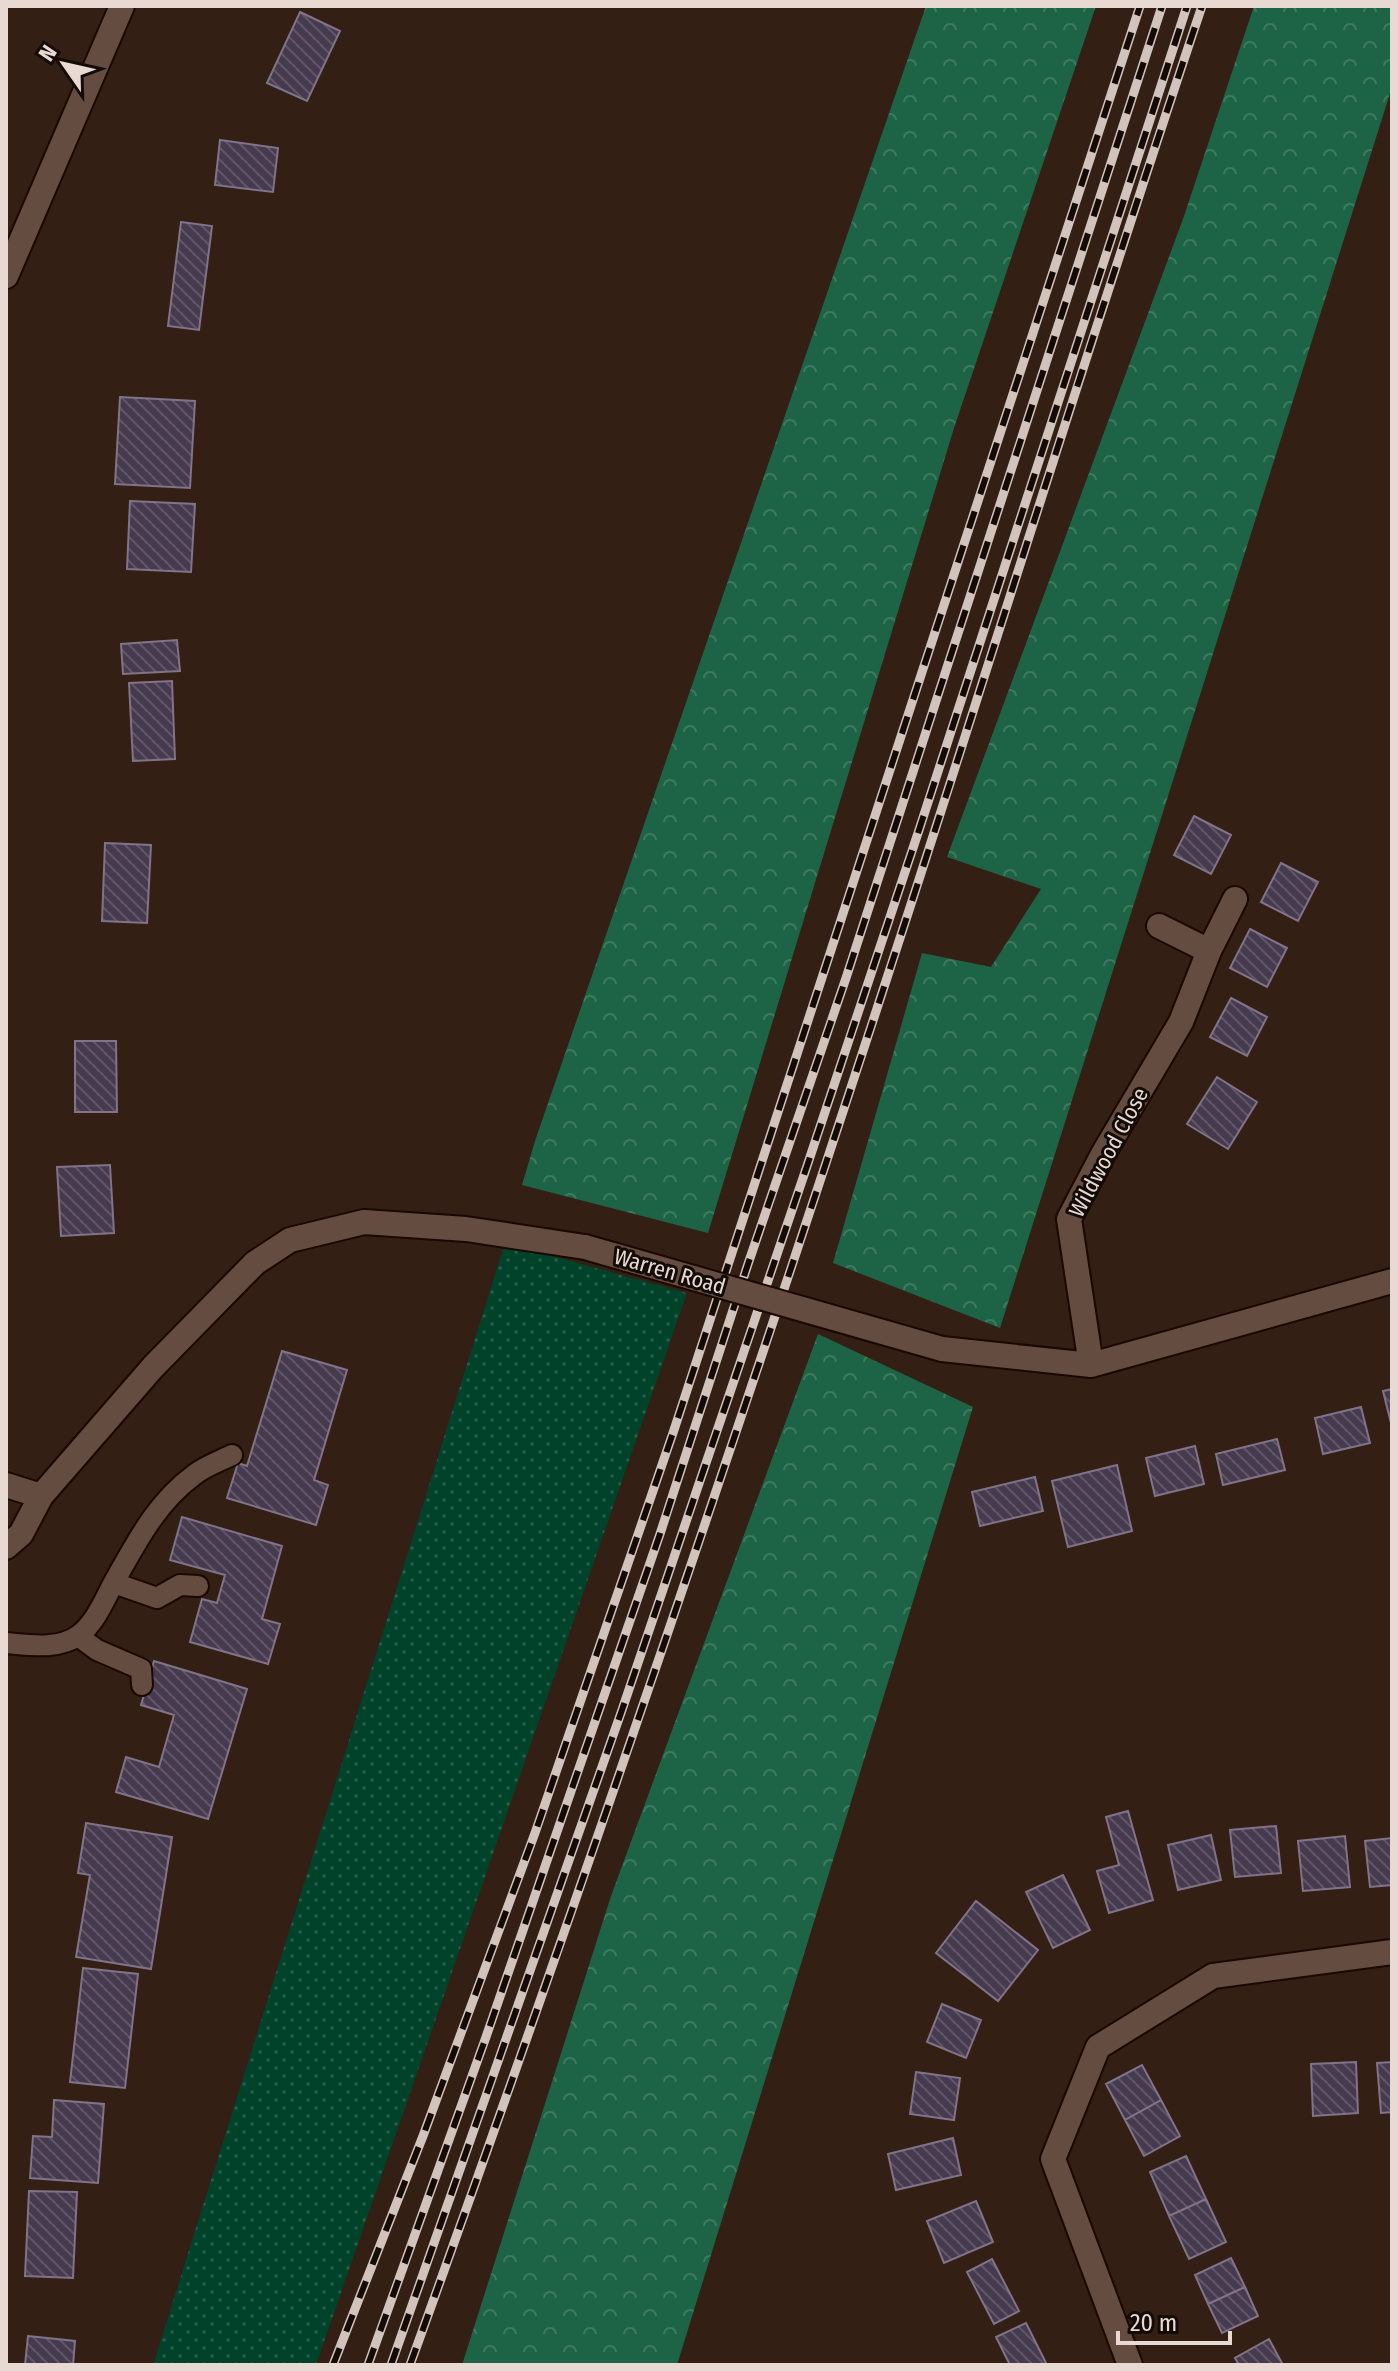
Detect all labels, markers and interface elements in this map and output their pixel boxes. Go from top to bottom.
north arrow [24,24,104,104]
text: N [33,40,63,66]
street label: Wildwood Close [1063,1083,1154,1221]
street label: Warren Road [611,1243,729,1300]
scale bar [1118,2295,1230,2345]
text: 20 m [1130,2309,1177,2337]

